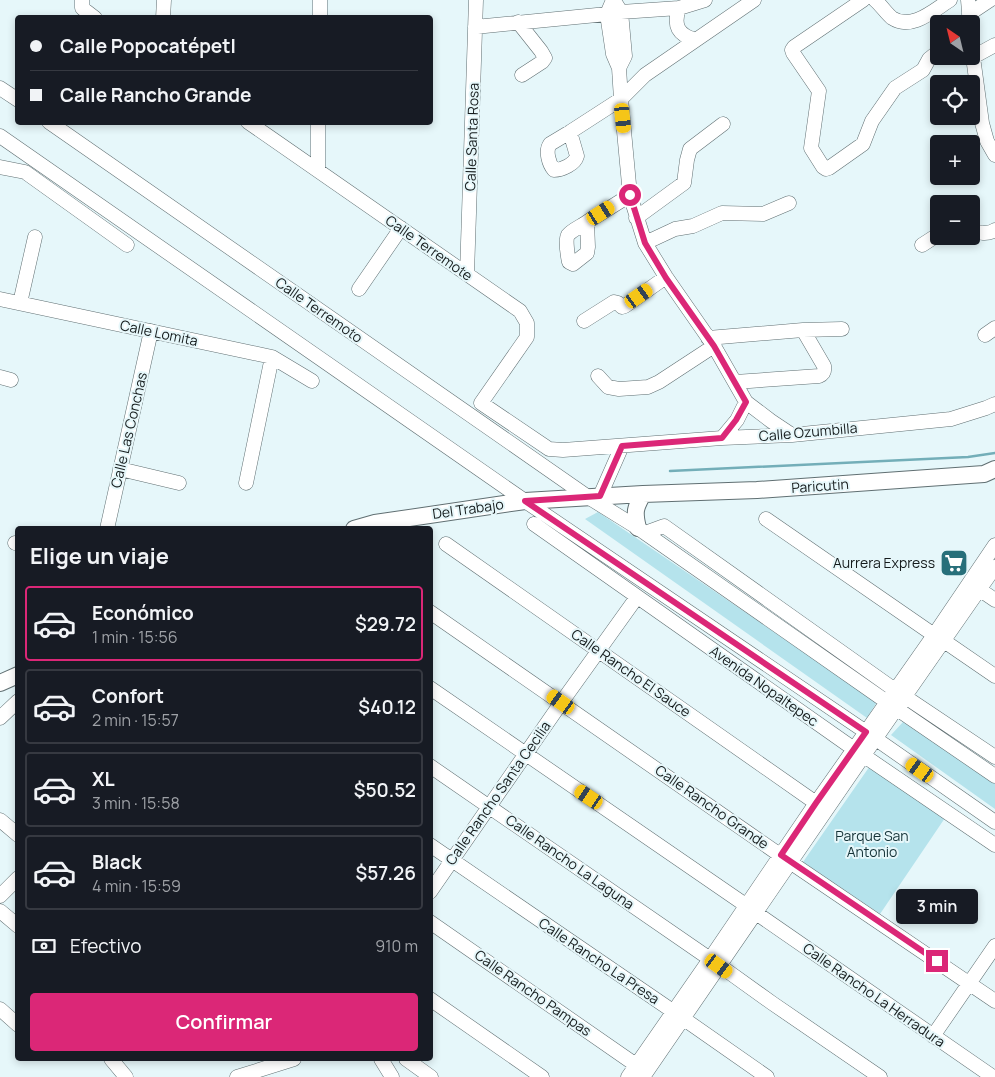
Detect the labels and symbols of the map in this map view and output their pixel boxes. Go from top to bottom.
north arrow [930,15,980,65]
street label: Calle Santa Rosa [460,82,483,191]
car [613,102,632,134]
route start [619,184,641,206]
car [584,199,617,227]
street label: Calle Terremote [382,210,477,285]
street label: Calle Terremoto [272,272,367,347]
car [622,281,655,311]
street label: Calle Lomita [118,315,200,350]
street label: Calle Las Conchas [106,370,151,490]
street label: Calle Ozumbilla [758,418,858,445]
street label: Paricutin [791,474,849,497]
street label: Del Trabajo [431,494,505,523]
supermarket icon: Aurrera Express [939,548,969,578]
place label: Aurrera Express [833,553,935,572]
street label: Calle Rancho El Sauce [568,624,695,721]
street label: Avenida Nopaltepec [706,641,822,730]
car [544,687,577,717]
street label: Calle Rancho Santa Cecilia [441,717,555,868]
car [903,755,936,785]
street label: Calle Rancho Grande [652,760,773,853]
car [572,782,605,812]
street label: Calle Rancho La Laguna [502,810,638,913]
park label: Parque San Antonio [835,826,909,861]
callout: 3 min [896,888,978,924]
street label: Calle Rancho La Presa [535,913,663,1008]
street label: Calle Rancho La Herradura [799,938,949,1051]
street label: Calle Rancho Pampas [471,945,595,1040]
route end [926,950,948,972]
car [702,951,735,981]

